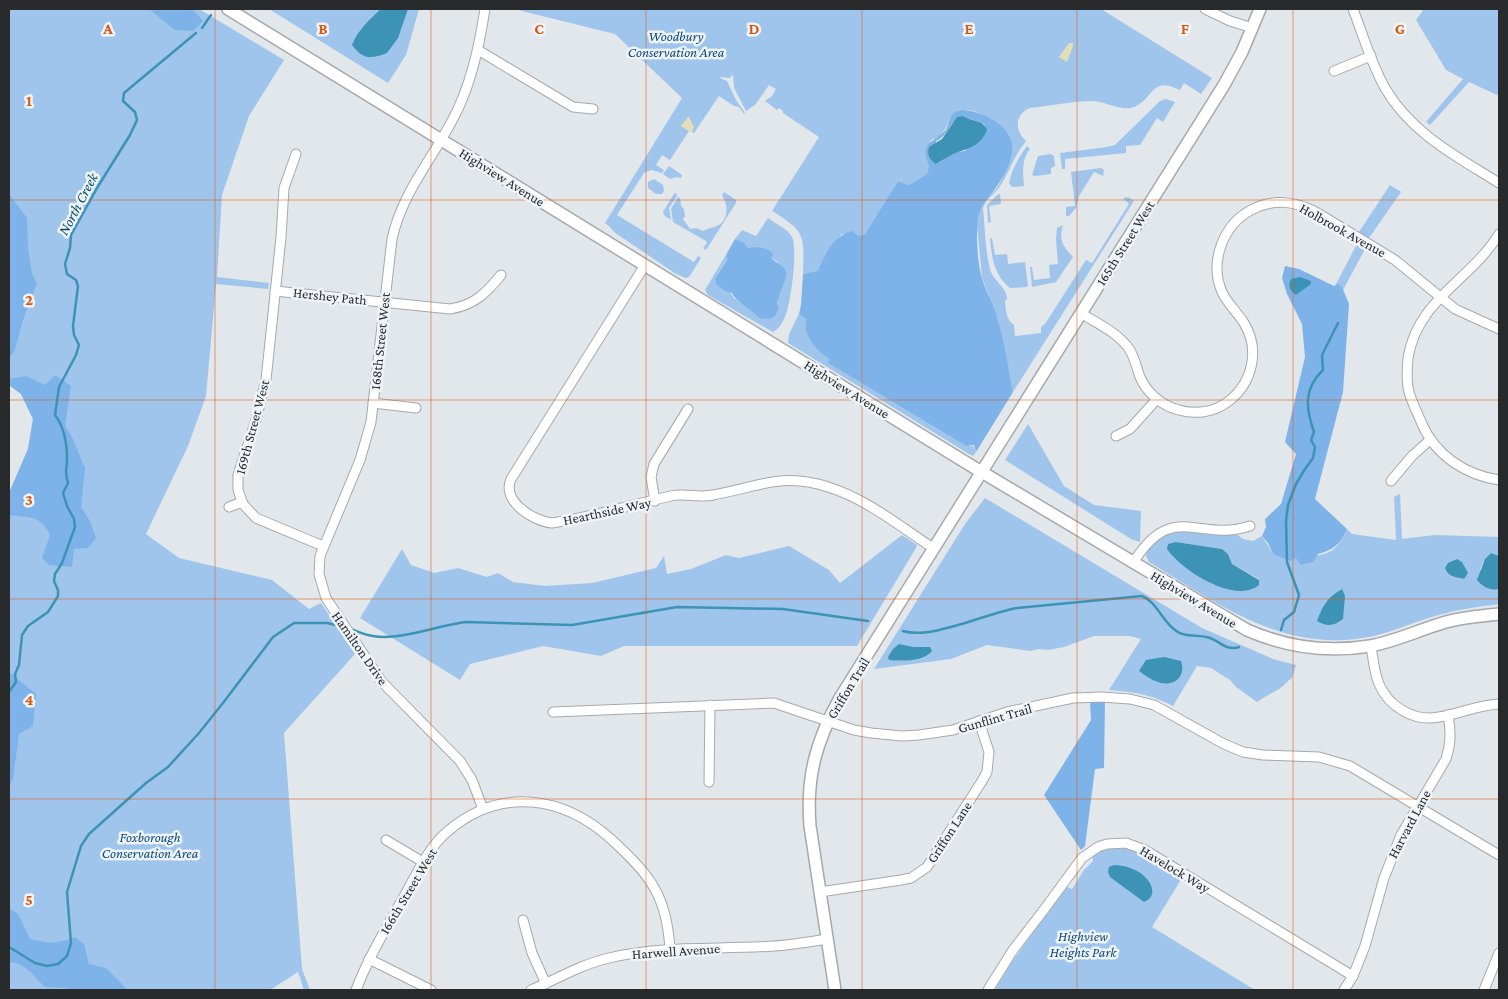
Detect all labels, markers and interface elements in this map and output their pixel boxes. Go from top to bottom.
text: A [102,20,113,37]
text: B [318,20,328,37]
text: C [534,20,544,37]
text: D [748,20,760,37]
text: E [964,20,974,37]
text: F [1181,20,1190,37]
text: G [1395,20,1405,37]
park label: Woodbury Conservation Area [628,28,725,60]
text: 1 [26,92,32,109]
street label: Highview Avenue [456,144,548,210]
water label: North Creek [55,169,102,238]
street label: 165th Street West [1093,197,1158,288]
street label: Holbrook Avenue [1297,200,1389,260]
street label: Hershey Path [292,284,368,308]
text: 2 [25,291,33,308]
street label: 168th Street West [367,291,393,391]
street label: Highview Avenue [801,356,893,422]
street label: 169th Street West [232,378,272,476]
text: 3 [25,491,33,508]
street label: Hearthside Way [562,494,653,528]
street label: Highview Avenue [1148,567,1240,631]
street label: Hamilton Drive [329,608,391,688]
street label: Griffon Trail [823,654,873,722]
text: 4 [25,691,34,708]
street label: Gunflint Trail [956,700,1034,736]
street label: Harvard Lane [1384,787,1434,861]
street label: Griffon Lane [923,798,975,866]
park label: Foxborough Conservation Area [102,829,199,861]
street label: Havelock Way [1137,842,1213,896]
street label: 166th Street West [376,845,440,937]
text: 5 [25,891,33,908]
park label: Highview Heights Park [1050,928,1117,960]
street label: Harwell Avenue [631,940,721,962]

